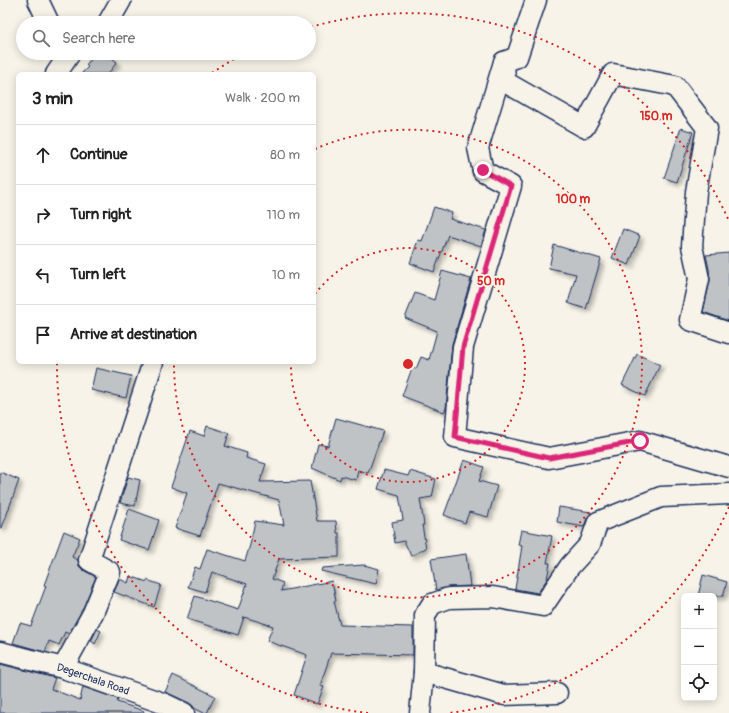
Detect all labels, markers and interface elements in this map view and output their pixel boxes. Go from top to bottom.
search box [16,16,316,60]
icon: search [30,27,52,49]
text: Search here [62,29,135,48]
text: 3 min [32,88,73,109]
text: Walk · 200 m [225,90,300,106]
text: 150 m [640,109,673,124]
icon: ahead [32,144,54,166]
text: Continue [70,145,128,164]
text: 80 m [270,147,300,163]
route end [474,161,492,179]
text: 100 m [556,192,591,207]
icon: right [32,204,54,226]
text: Turn right [70,205,131,224]
text: 110 m [267,207,300,223]
icon: left [32,264,54,286]
text: Turn left [70,265,126,284]
text: 10 m [272,267,300,283]
text: 50 m [477,274,505,289]
icon: arrive [32,324,54,346]
text: Arrive at destination [70,325,197,344]
centre of rings [401,357,415,371]
route start [631,432,649,450]
map controls [681,593,717,701]
button: + [681,593,717,629]
button: − [681,629,717,665]
street label: Degerchala Road [55,661,131,698]
button: locate [681,665,717,701]

